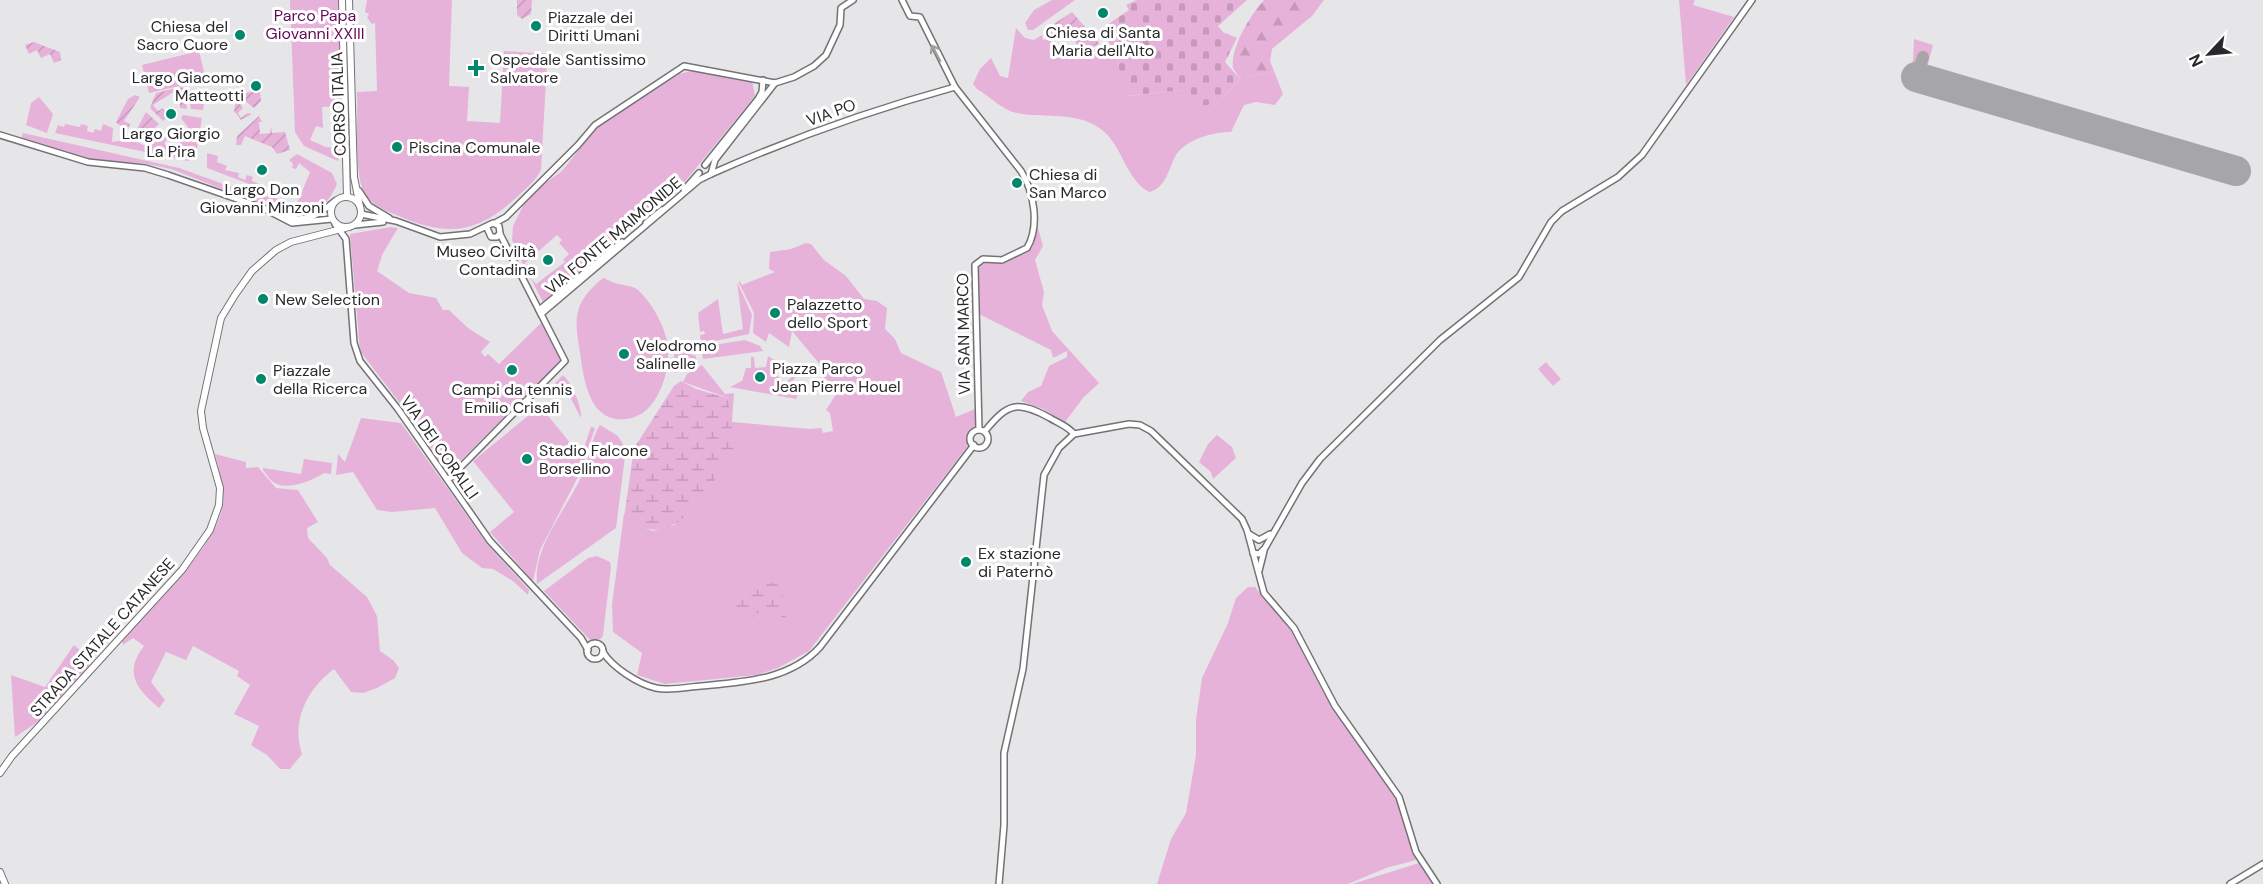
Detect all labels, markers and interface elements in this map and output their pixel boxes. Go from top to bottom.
park label: Parco Papa Giovanni XXIII [266,5,364,44]
marker: Chiesa di Santa Maria dell'Alto [1096,6,1110,20]
place label: Piazzale dei Diritti Umani [548,7,640,46]
place label: Chiesa del Sacro Cuore [137,16,228,55]
marker: Piazzale dei Diritti Umani [529,19,543,33]
place label: Chiesa di Santa Maria dell'Alto [1046,22,1160,61]
north arrow [2179,24,2239,84]
marker: Chiesa del Sacro Cuore [233,28,247,42]
one-way arrow [930,44,941,62]
place label: Ospedale Santissimo Salvatore [490,49,646,88]
street label: CORSO ITALIA [326,51,351,156]
text: N [2184,51,2208,70]
marker: Ospedale Santissimo Salvatore [467,59,485,77]
place label: Largo Giacomo Matteotti [132,67,244,106]
marker: Largo Giacomo Matteotti [249,79,263,93]
street label: VIA PO [804,94,859,131]
marker: Largo Giorgio La Pira [164,107,178,121]
place label: Largo Giorgio La Pira [122,123,220,162]
place label: Piscina Comunale [409,137,540,158]
marker: Piscina Comunale [390,140,404,154]
marker: Largo Don Giovanni Minzoni [255,163,269,177]
place label: Chiesa di San Marco [1029,164,1107,203]
street label: VIA FONTE MAIMONIDE [541,172,686,299]
marker: Chiesa di San Marco [1010,176,1024,190]
place label: Largo Don Giovanni Minzoni [200,179,324,218]
place label: Museo Civiltà Contadina [436,241,536,280]
marker: Museo Civiltà Contadina [541,253,555,267]
street label: VIA SAN MARCO [952,273,975,395]
place label: New Selection [275,289,380,310]
marker: New Selection [256,292,270,306]
place label: Palazzetto dello Sport [787,294,868,333]
marker: Palazzetto dello Sport [768,306,782,320]
place label: Velodromo Salinelle [636,335,717,374]
marker: Velodromo Salinelle [617,347,631,361]
place label: Piazza Parco Jean Pierre Houel [772,358,901,397]
place label: Piazzale della Ricerca [273,360,367,399]
marker: Campi da tennis Emilio Crisafi [505,363,519,377]
marker: Piazza Parco Jean Pierre Houel [753,370,767,384]
marker: Piazzale della Ricerca [254,372,268,386]
place label: Campi da tennis Emilio Crisafi [452,379,572,418]
street label: VIA DEI CORALLI [396,391,483,503]
place label: Stadio Falcone Borsellino [539,440,648,479]
marker: Stadio Falcone Borsellino [520,452,534,466]
place label: Ex stazione di Paternò [978,543,1061,582]
street label: STRADA STATALE CATANESE [25,554,179,721]
marker: Ex stazione di Paternò [959,555,973,569]

